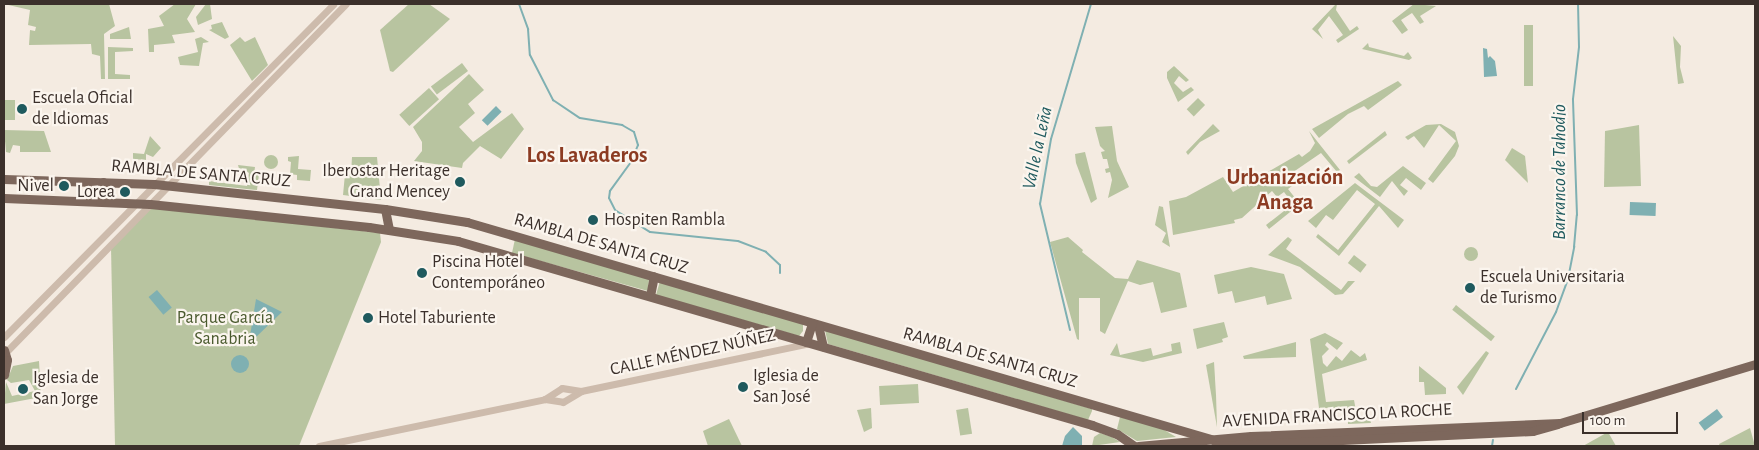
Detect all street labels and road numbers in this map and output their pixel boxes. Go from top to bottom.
street label: RAMBLA DE SANTA CRUZ [110,155,292,193]
street label: RAMBLA DE SANTA CRUZ [511,209,691,279]
street label: RAMBLA DE SANTA CRUZ [900,323,1080,393]
street label: CALLE MÉNDEZ NÚÑEZ [608,325,778,381]
street label: AVENIDA FRANCISCO LA ROCHE [1222,399,1452,433]

